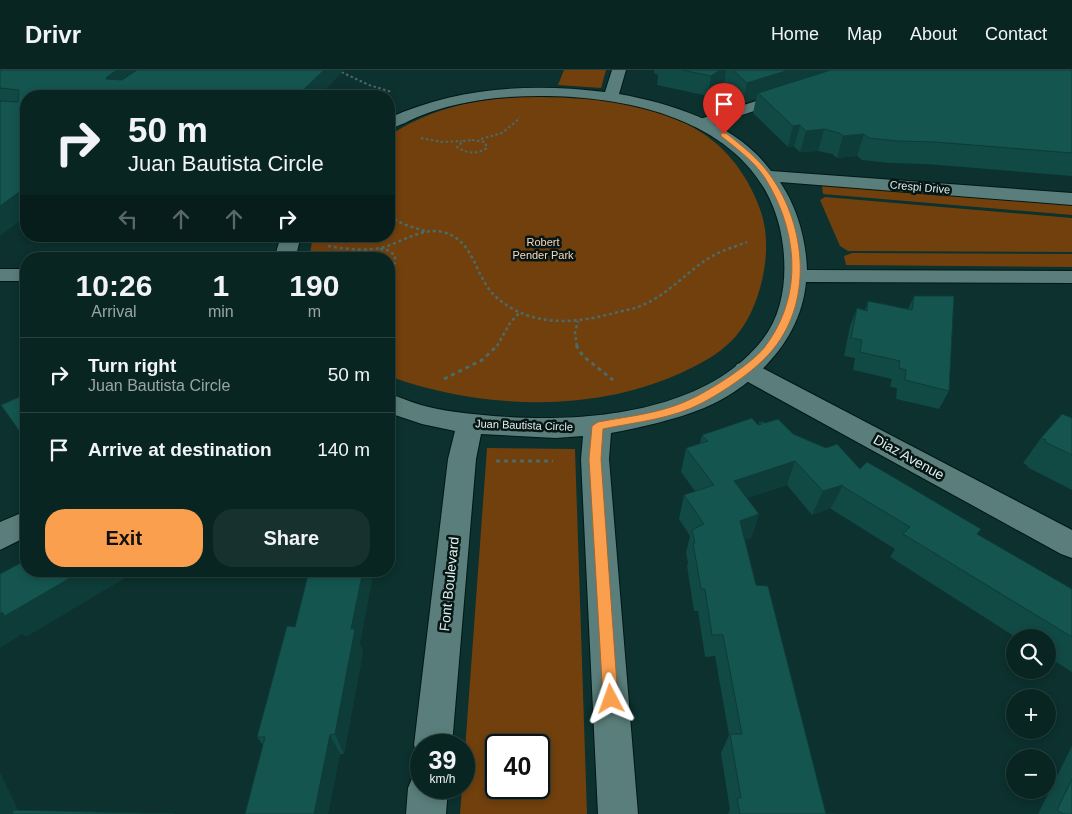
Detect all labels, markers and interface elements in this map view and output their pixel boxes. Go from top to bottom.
text: Drivr [25,21,81,48]
text: Home [771,24,819,44]
text: Map [847,24,882,44]
text: About [910,24,957,44]
text: Contact [985,24,1047,44]
pin [703,83,745,134]
icon: arrive [710,90,738,118]
icon: right [45,110,110,175]
text: 50 m [128,110,208,149]
text: Juan Bautista Circle [128,151,324,176]
street label: Crespi Drive [889,178,951,196]
icon: left [114,205,142,233]
icon: ahead [167,205,195,233]
icon: ahead [220,205,248,233]
icon: right [273,205,301,233]
park label: Robert Pender Park [512,236,574,261]
text: 10:26 [76,269,152,302]
text: 1 [212,269,229,302]
text: 190 [289,269,339,302]
text: Arrival [91,303,137,320]
text: min [208,303,234,320]
text: m [308,303,321,320]
text: Turn right [88,355,176,376]
icon: right [45,361,73,389]
text: 50 m [328,364,370,385]
text: Juan Bautista Circle [88,377,230,394]
street label: Juan Bautista Circle [475,417,573,433]
street label: Diaz Avenue [871,431,947,483]
icon: arrive [45,436,73,464]
text: Arrive at destination [88,439,272,460]
text: 140 m [317,439,370,460]
button: Exit [45,509,203,567]
button: Share [213,509,370,567]
street label: Font Boulevard [436,536,462,632]
map controls [1006,629,1056,799]
button: search [1006,629,1056,679]
position arrow [584,672,636,724]
button: + [1006,689,1056,739]
speed limit sign: 40 [485,734,550,799]
text: 39 [429,746,456,774]
button: − [1006,749,1056,799]
text: km/h [429,772,456,786]

